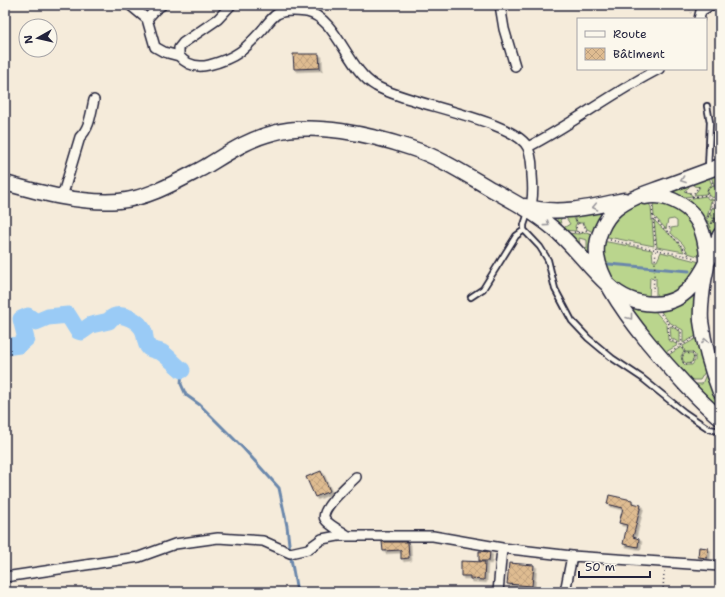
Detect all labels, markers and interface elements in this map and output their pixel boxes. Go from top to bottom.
north arrow [18,18,58,58]
legend [577,18,707,70]
text: Route [613,26,647,42]
text: N [21,34,37,45]
text: Bâtiment [613,46,665,62]
one-way arrow [680,175,687,184]
one-way arrow [591,202,598,210]
one-way arrow [543,219,550,227]
one-way arrow [625,313,632,320]
one-way arrow [701,338,710,344]
scale bar [579,553,650,579]
text: 50 m [585,559,615,575]

